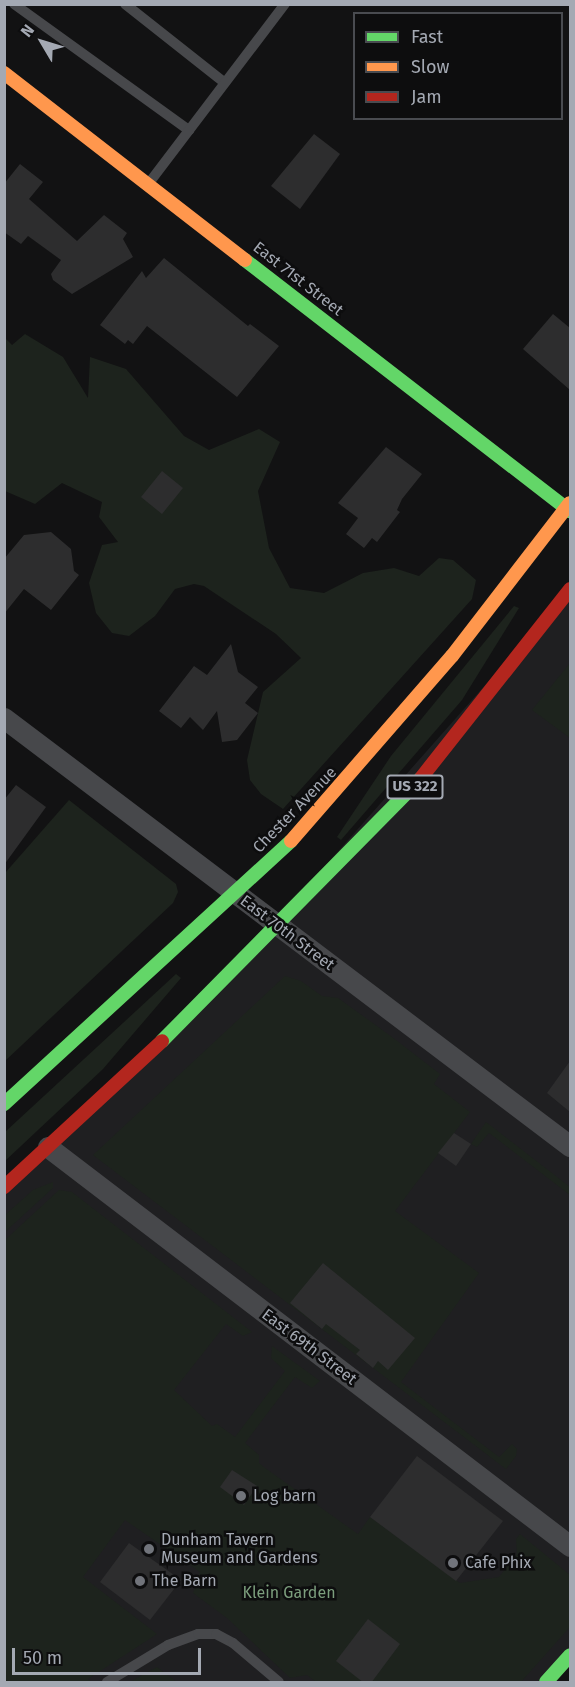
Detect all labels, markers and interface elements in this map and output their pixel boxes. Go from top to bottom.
north arrow [12,12,72,72]
legend [353,12,563,120]
text: N [17,21,38,41]
text: Fast [411,26,443,48]
text: Slow [411,56,449,78]
text: Jam [411,86,442,108]
street label: East 71st Street [249,238,347,320]
street label: Chester Avenue [249,763,341,857]
road number: US 322 [386,775,444,799]
street label: East 70th Street [236,891,338,975]
street label: East 69th Street [258,1305,360,1389]
place label: Log barn [253,1486,316,1506]
marker: Log barn [234,1489,248,1503]
place label: Dunham Tavern Museum and Gardens [161,1530,318,1568]
marker: Dunham Tavern Museum and Gardens [142,1542,156,1556]
place label: Cafe Phix [465,1553,531,1573]
marker: Cafe Phix [446,1556,460,1570]
place label: The Barn [152,1571,217,1591]
marker: The Barn [133,1574,147,1588]
park label: Klein Garden [242,1583,336,1603]
scale bar [15,1636,204,1674]
text: 50 m [23,1647,62,1669]

